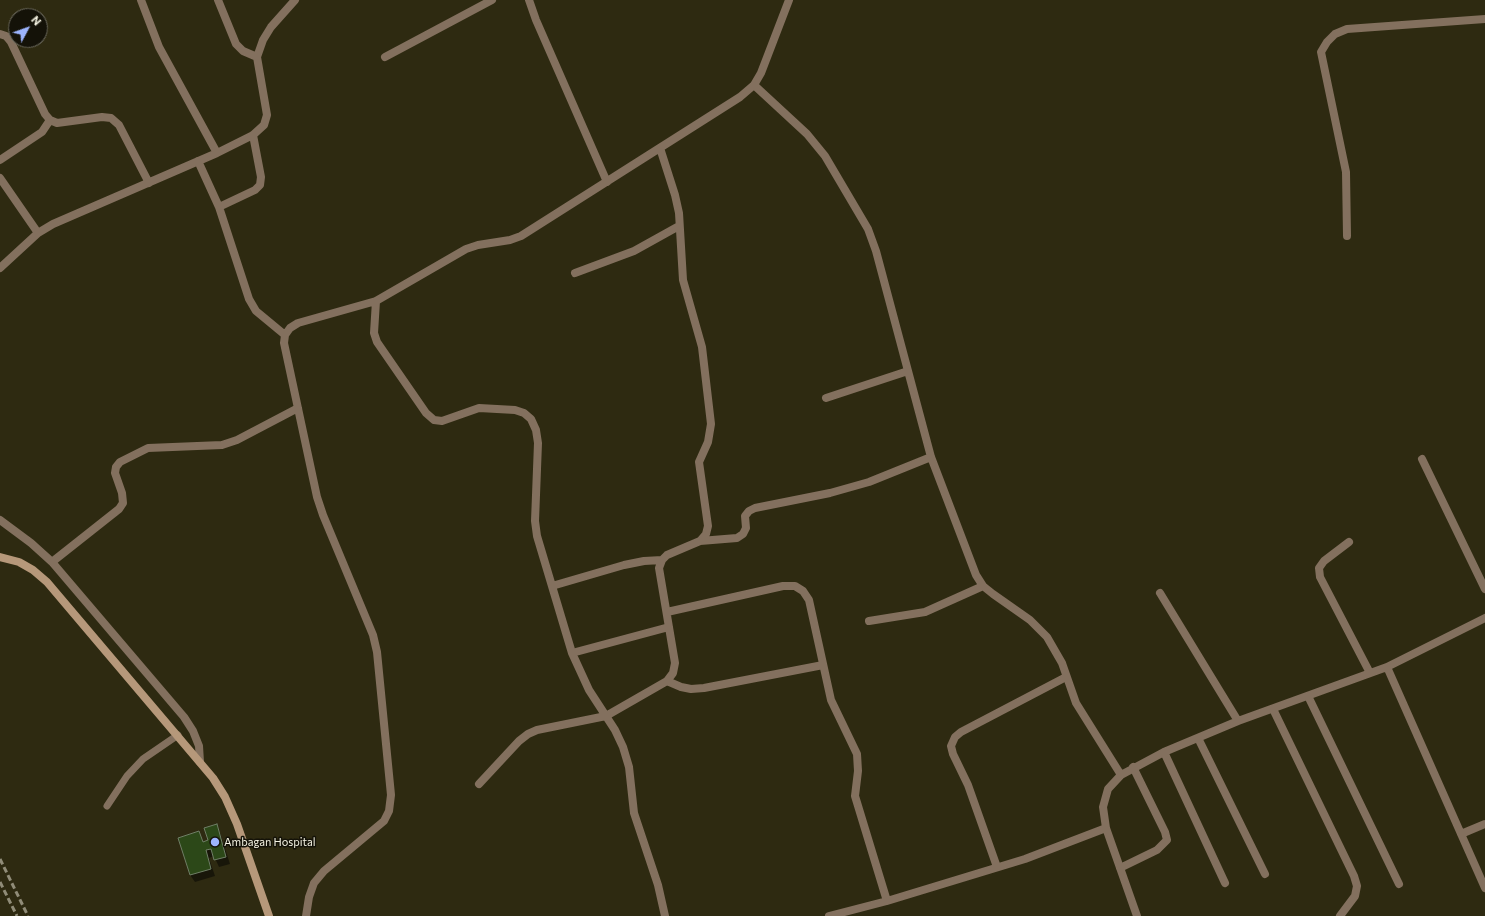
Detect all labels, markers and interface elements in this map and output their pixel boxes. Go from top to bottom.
north arrow [8,8,48,48]
text: N [29,13,44,28]
place label: Ambagan Hospital [224,835,316,849]
marker: Ambagan Hospital [209,836,221,848]

